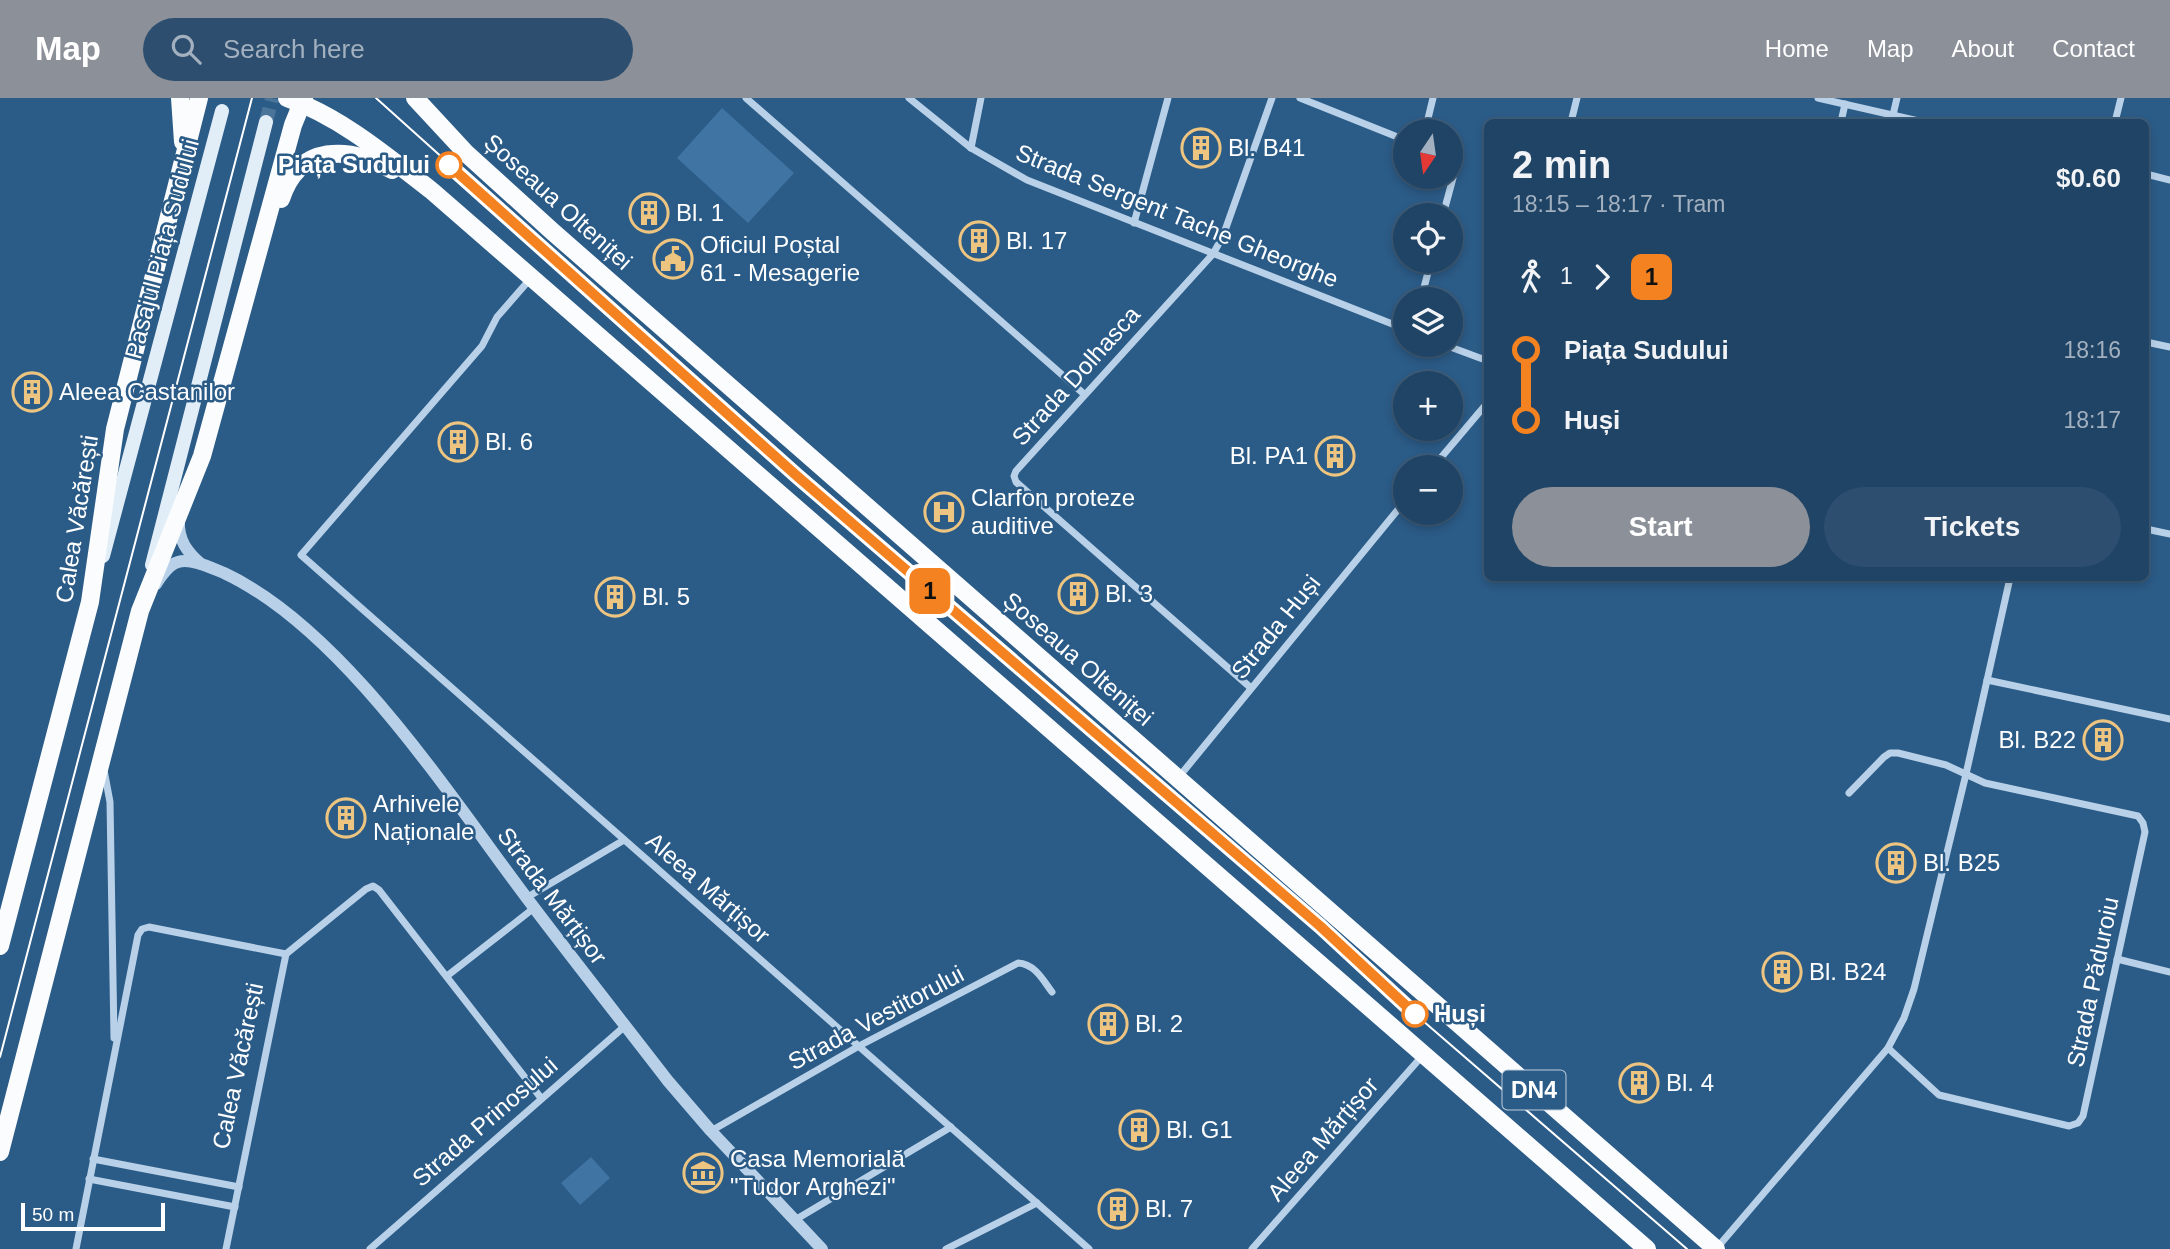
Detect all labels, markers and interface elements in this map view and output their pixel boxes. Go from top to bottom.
search box [143,18,633,81]
text: Map [35,30,101,67]
icon: search [167,30,205,68]
text: Search here [223,34,365,64]
text: Home [1765,35,1829,62]
text: Map [1867,35,1914,62]
text: About [1952,35,2014,62]
text: Contact [2052,35,2135,62]
north arrow [1393,119,1463,189]
map controls [1393,119,1463,525]
building icon: Bl. B41 [1180,127,1222,169]
street label: Șoseaua Olteniței [479,128,638,275]
place label: Bl. B41 [1228,134,1305,161]
street label: Pasajul Piața Sudului [119,136,204,362]
street label: Strada Sergent Tache Gheorghe [1012,138,1342,293]
text: 2 min [1512,144,1611,186]
place label: Piața Sudului [278,151,430,179]
marker: Piața Sudului [436,152,462,178]
text: $0.60 [2056,163,2121,193]
text: 18:15 – 18:17 · Tram [1512,191,1726,217]
building icon: Bl. 1 [628,192,670,234]
place label: Bl. 1 [676,199,724,226]
button: locate [1393,203,1463,273]
building icon: Bl. 17 [958,220,1000,262]
place label: Bl. 17 [1006,227,1067,254]
place label: Oficiul Poștal 61 - Mesagerie [700,231,860,286]
public building icon: Oficiul Poștal 61 - Mesagerie [652,238,694,280]
icon: walk [1512,258,1550,296]
icon: forward [1583,258,1621,296]
text: 1 [1560,263,1573,289]
text: 1 [1645,263,1658,290]
button: layers [1393,287,1463,357]
street label: Strada Dolhasca [1006,300,1145,451]
text: Piața Sudului [1564,335,1729,365]
text: 18:16 [2063,337,2121,363]
building icon: Aleea Castanilor [11,371,53,413]
button: + [1393,371,1463,441]
place label: Aleea Castanilor [59,378,235,405]
text: Huși [1564,405,1620,435]
text: 18:17 [2063,407,2121,433]
building icon: Bl. 6 [437,421,479,463]
place label: Bl. 6 [485,428,533,455]
street label: Calea Văcărești [50,433,103,605]
building icon: Bl. PA1 [1314,435,1356,477]
place label: Bl. PA1 [1230,442,1308,469]
button: − [1393,455,1463,525]
place label: Clarfon proteze auditive [971,484,1135,539]
button: Start [1512,487,1810,567]
button: Tickets [1824,487,2121,567]
hospital icon: Clarfon proteze auditive [923,491,965,533]
line badge: 1 [907,568,953,614]
street label: Strada Huși [1226,569,1326,684]
building icon: Bl. 3 [1057,573,1099,615]
building icon: Bl. 5 [594,576,636,618]
text: 1 [923,577,937,604]
place label: Bl. 3 [1105,580,1153,607]
place label: Bl. 5 [642,583,690,610]
street label: Șoseaua Olteniței [998,586,1159,731]
building icon: Bl. B22 [2082,719,2124,761]
place label: Bl. B22 [1999,726,2076,753]
place label: Arhivele Naționale [373,790,474,845]
building icon: Arhivele Naționale [325,797,367,839]
street label: Strada Mărțișor [492,822,613,969]
street label: Aleea Mărțișor [641,827,776,949]
building icon: Bl. B25 [1875,842,1917,884]
place label: Bl. B25 [1923,849,2000,876]
street label: Strada Păduroiu [2061,894,2124,1070]
building icon: Bl. B24 [1761,951,1803,993]
place label: Bl. B24 [1809,958,1886,985]
street label: Strada Vestitorului [783,960,968,1075]
street label: Calea Văcărești [207,980,268,1152]
place label: Huși [1434,1000,1486,1028]
marker: Huși [1402,1001,1428,1027]
building icon: Bl. 2 [1087,1003,1129,1045]
place label: Bl. 2 [1135,1010,1183,1037]
street label: Strada Prinosului [407,1051,562,1192]
building icon: Bl. 4 [1618,1062,1660,1104]
place label: Bl. 4 [1666,1069,1714,1096]
street label: Aleea Mărțișor [1262,1071,1384,1206]
road number: DN4 [1502,1071,1566,1110]
building icon: Bl. G1 [1118,1109,1160,1151]
place label: Bl. G1 [1166,1116,1233,1143]
place label: Casa Memorială "Tudor Arghezi" [730,1145,905,1200]
museum icon: Casa Memorială "Tudor Arghezi" [682,1152,724,1194]
building icon: Bl. 7 [1097,1188,1139,1230]
place label: Bl. 7 [1145,1195,1193,1222]
scale bar [21,1200,164,1232]
text: 50 m [32,1204,74,1225]

